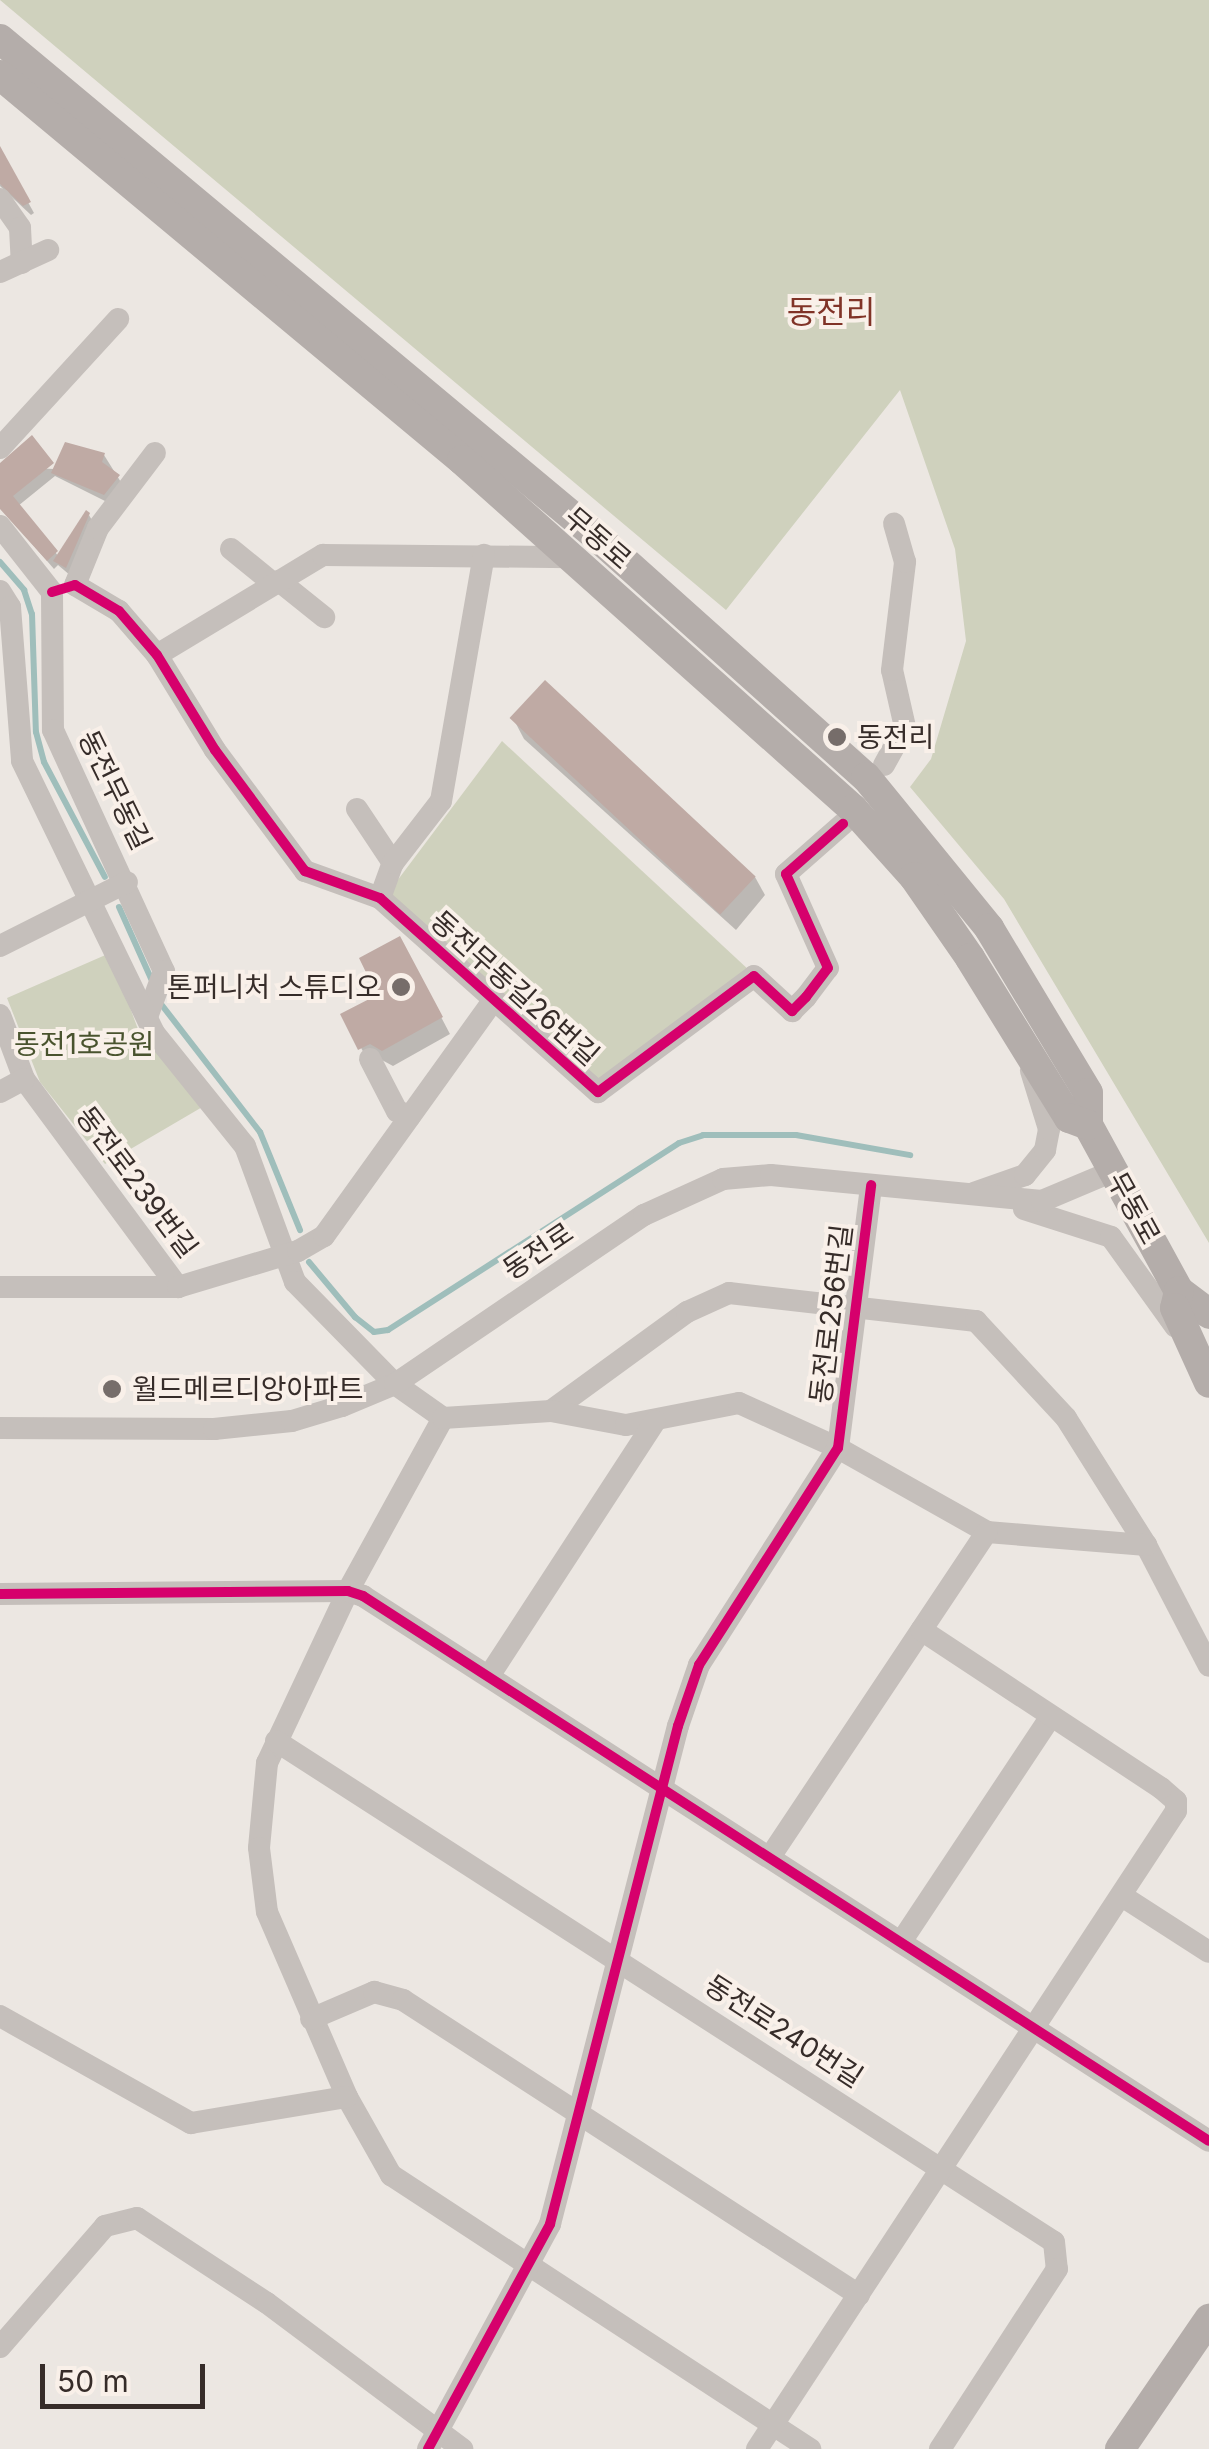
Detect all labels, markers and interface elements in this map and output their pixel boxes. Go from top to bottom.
district label: 동전리 [787,293,875,331]
street label: 무동로 [558,500,638,576]
place label: 동전리 [857,720,934,754]
street label: 동전무동길 [72,725,158,855]
marker: 동전리 [826,726,848,748]
street label: 동전무동길26번길 [424,904,606,1072]
place label: 톤퍼니처 스튜디오 [167,970,381,1004]
marker: 톤퍼니처 스튜디오 [390,976,412,998]
park label: 동전1호공원 [14,1027,154,1061]
street label: 동전로239번길 [69,1100,205,1264]
street label: 무동로 [1101,1166,1167,1250]
street label: 동전로 [497,1215,579,1287]
street label: 동전로256번길 [803,1222,859,1406]
place label: 월드메르디앙아파트 [132,1372,364,1406]
marker: 월드메르디앙아파트 [101,1378,123,1400]
street label: 동전로240번길 [699,1968,869,2094]
scale bar [45,2344,210,2406]
text: 50 m [57,2363,129,2399]

